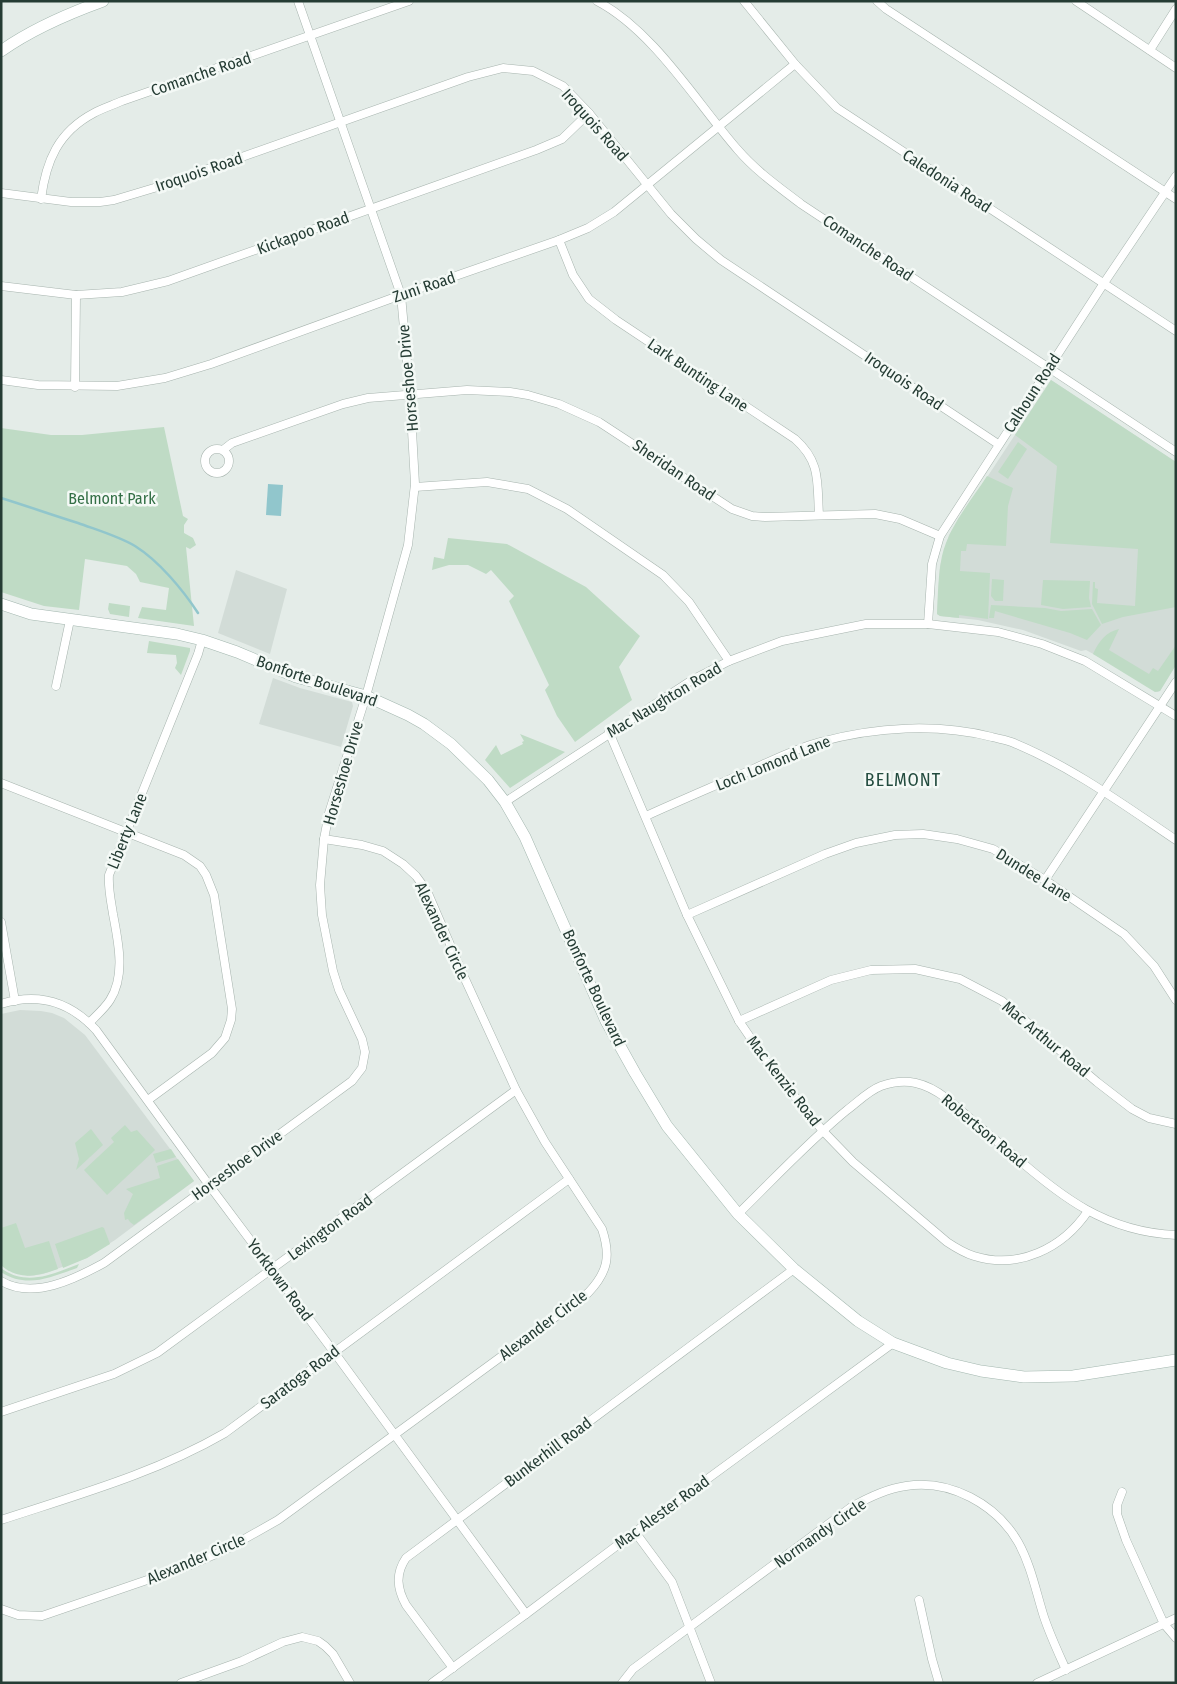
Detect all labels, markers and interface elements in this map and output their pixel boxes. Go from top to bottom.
street label: Comanche Road [148,48,254,100]
street label: Iroquois Road [558,85,632,165]
street label: Caledonia Road [899,145,995,217]
street label: Iroquois Road [153,148,245,196]
street label: Kickapoo Road [254,208,352,258]
street label: Comanche Road [819,211,917,285]
street label: Zuni Road [390,267,458,307]
street label: Horseshoe Drive [394,324,422,432]
street label: Lark Bunting Lane [644,334,752,416]
street label: Iroquois Road [861,348,947,414]
street label: Calhoun Road [999,350,1065,436]
street label: Sheridan Road [629,435,719,505]
park label: Belmont Park [68,489,156,508]
street label: Bonforte Boulevard [254,651,380,711]
street label: Mac Naughton Road [603,658,725,742]
street label: Horseshoe Drive [319,719,367,827]
street label: Loch Lomond Lane [713,731,833,795]
district label: BELMONT [865,769,941,791]
street label: Liberty Lane [103,790,151,872]
street label: Dundee Lane [993,844,1075,906]
street label: Alexander Circle [411,879,473,983]
street label: Bonforte Boulevard [559,926,629,1050]
street label: Mac Arthur Road [998,997,1094,1081]
street label: Mac Kenzie Road [743,1032,825,1130]
street label: Robertson Road [938,1090,1030,1172]
street label: Horseshoe Drive [188,1126,286,1204]
street label: Lexington Road [284,1190,376,1264]
street label: Yorktown Road [243,1235,317,1325]
street label: Alexander Circle [495,1286,591,1364]
street label: Saratoga Road [257,1341,343,1413]
street label: Bunkerhill Road [501,1413,595,1491]
street label: Mac Alester Road [611,1471,713,1553]
street label: Normandy Circle [770,1494,870,1572]
street label: Alexander Circle [144,1530,248,1588]

